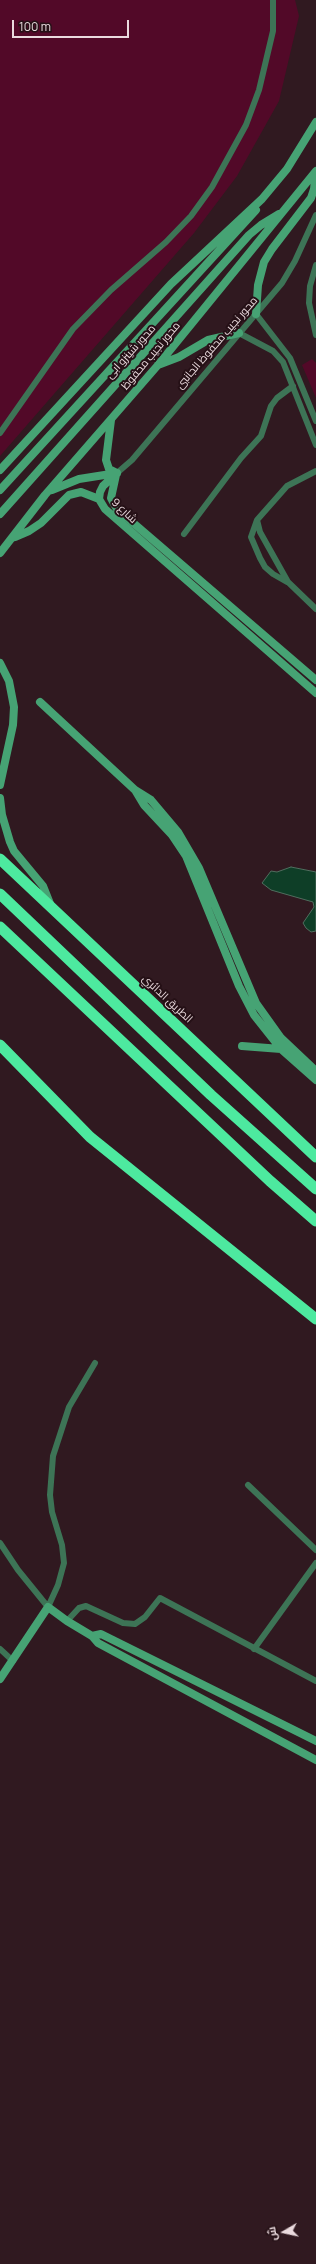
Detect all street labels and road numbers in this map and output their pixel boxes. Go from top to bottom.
street label: محور نجيب محفوظ الجانبى [173,294,261,392]
street label: محور نجيب محفوظ [119,319,183,393]
street label: محور شينزو ابى [103,322,159,382]
street label: شارع 9 [108,496,140,526]
street label: الطريق الدائري [139,972,195,1026]

